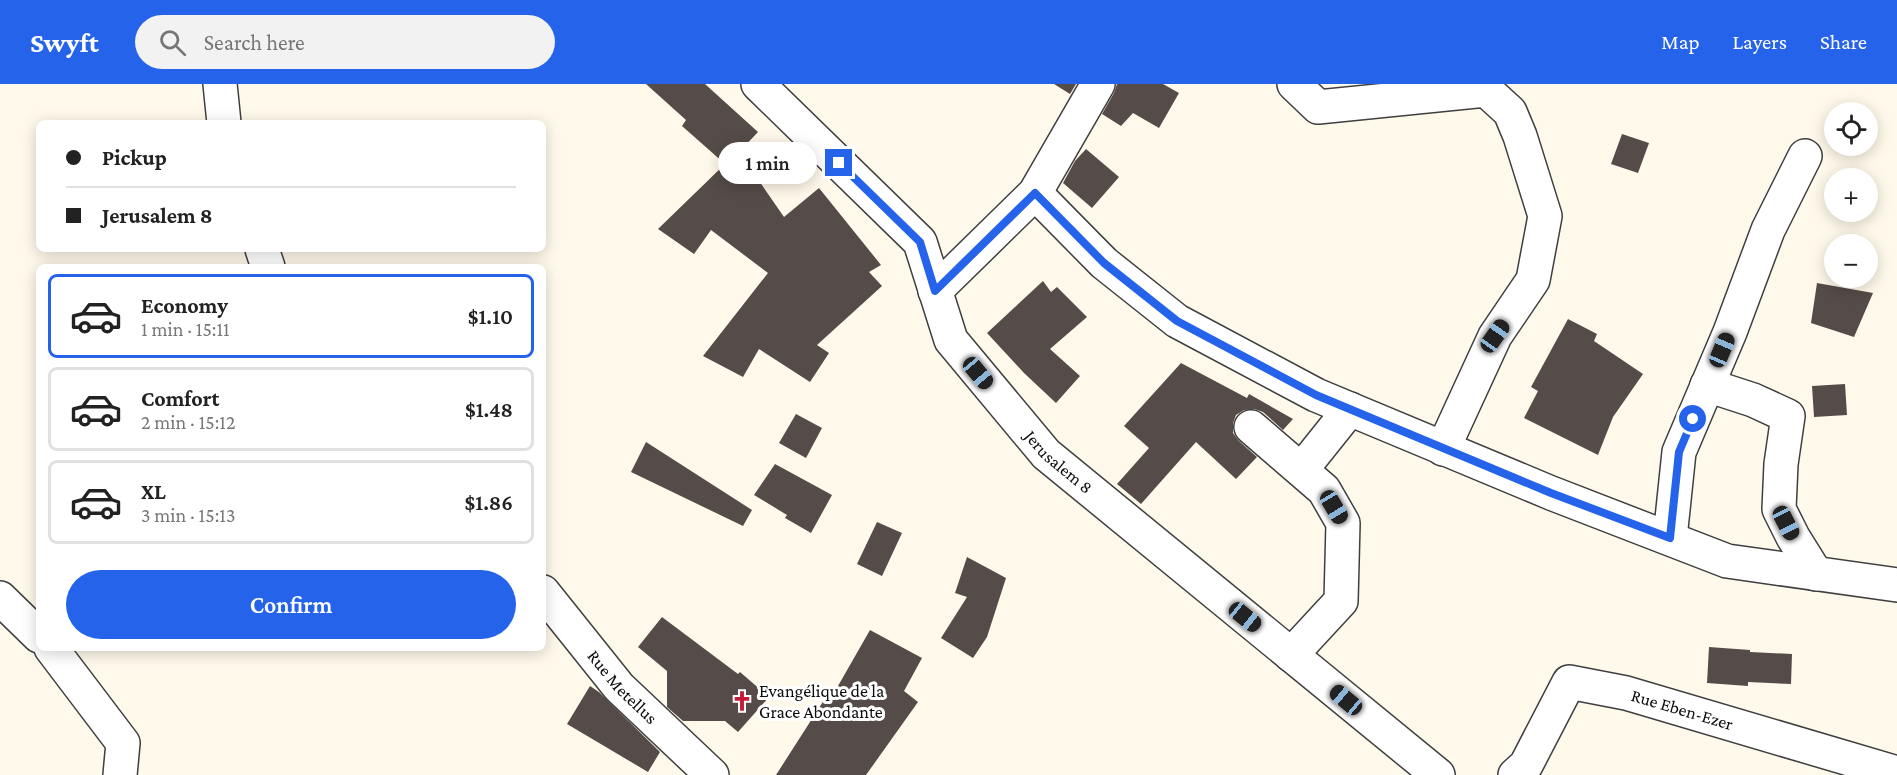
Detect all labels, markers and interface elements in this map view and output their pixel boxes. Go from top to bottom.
search box [135,15,555,69]
icon: search [156,26,189,59]
text: Swyft [30,27,99,58]
text: Search here [204,30,305,55]
text: Map [1661,30,1700,54]
text: Layers [1733,30,1787,54]
text: Share [1820,30,1867,54]
map controls [1824,102,1878,288]
button: locate [1824,102,1878,156]
callout: 1 min [719,142,818,184]
text: Pickup [102,145,167,170]
route end [825,149,852,176]
text: 1 min [745,152,790,174]
button: + [1824,168,1878,222]
text: Jerusalem 8 [102,203,213,228]
button: − [1824,234,1878,288]
icon: car [69,289,123,343]
text: Economy [141,293,228,318]
text: $1.10 [468,304,513,329]
car [1477,316,1513,356]
text: 1 min · 15:11 [141,318,230,340]
car [1707,330,1737,370]
car [960,353,996,393]
icon: car [69,382,123,436]
text: Comfort [141,386,219,411]
text: $1.48 [465,397,513,422]
route start [1679,405,1706,432]
text: 2 min · 15:12 [141,411,235,433]
street label: Jerusalem 8 [1019,425,1096,498]
icon: car [69,475,123,529]
text: XL [141,479,166,504]
car [1317,487,1351,527]
text: $1.86 [465,490,513,515]
car [1770,503,1802,543]
text: 3 min · 15:13 [141,504,235,526]
button: Confirm [66,570,516,639]
car [1225,599,1265,635]
street label: Rue Metellus [583,646,661,728]
place label: Evangélique de la Grace Abondante [759,681,884,722]
car [1326,682,1366,718]
street label: Rue Eben-Ezer [1629,685,1736,734]
church icon: Evangélique de la Grace Abondante [730,689,754,713]

